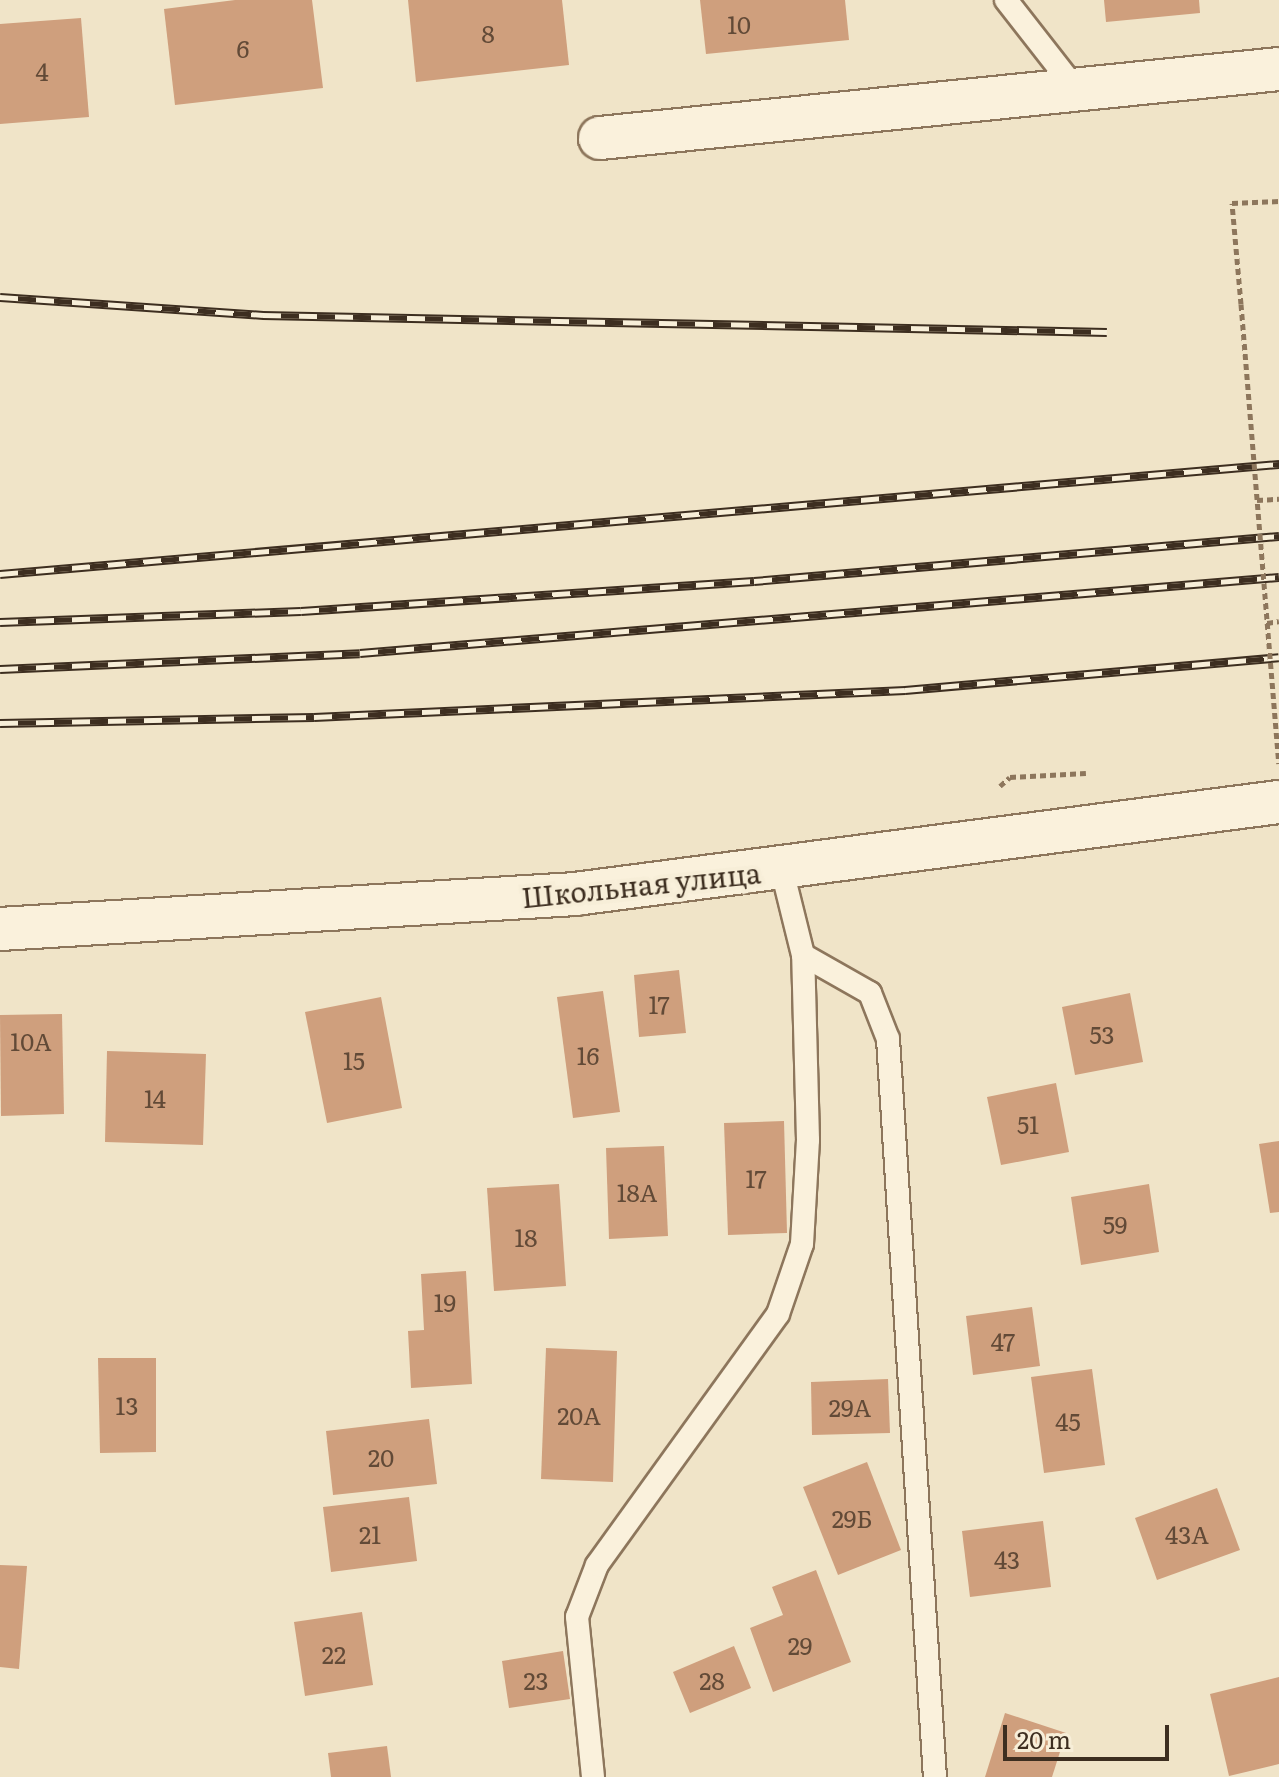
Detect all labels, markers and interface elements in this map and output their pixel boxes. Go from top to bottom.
house number: 10 [727,10,751,38]
house number: 8 [481,19,495,47]
house number: 6 [237,34,249,62]
house number: 4 [35,57,49,85]
street label: Школьная улица [520,855,762,913]
house number: 17 [648,990,670,1018]
house number: 53 [1089,1020,1115,1048]
house number: 10А [10,1027,52,1055]
house number: 16 [577,1041,599,1069]
house number: 15 [343,1046,365,1074]
house number: 14 [144,1084,166,1112]
house number: 51 [1017,1110,1039,1138]
house number: 17 [745,1164,767,1192]
house number: 18А [617,1178,657,1206]
house number: 59 [1103,1210,1127,1238]
house number: 18 [515,1223,537,1251]
house number: 19 [434,1288,456,1316]
house number: 47 [991,1327,1015,1355]
house number: 13 [116,1391,138,1419]
house number: 29А [829,1393,871,1421]
house number: 20А [557,1401,601,1429]
house number: 45 [1055,1407,1081,1435]
house number: 20 [368,1443,394,1471]
house number: 29Б [832,1504,872,1532]
house number: 21 [359,1520,381,1548]
house number: 43А [1165,1520,1209,1548]
house number: 43 [994,1545,1020,1573]
house number: 29 [788,1631,812,1659]
house number: 22 [322,1640,346,1668]
house number: 23 [523,1666,549,1694]
house number: 28 [699,1666,725,1694]
scale bar [1007,1709,1173,1759]
text: 20 m [1017,1721,1071,1756]

